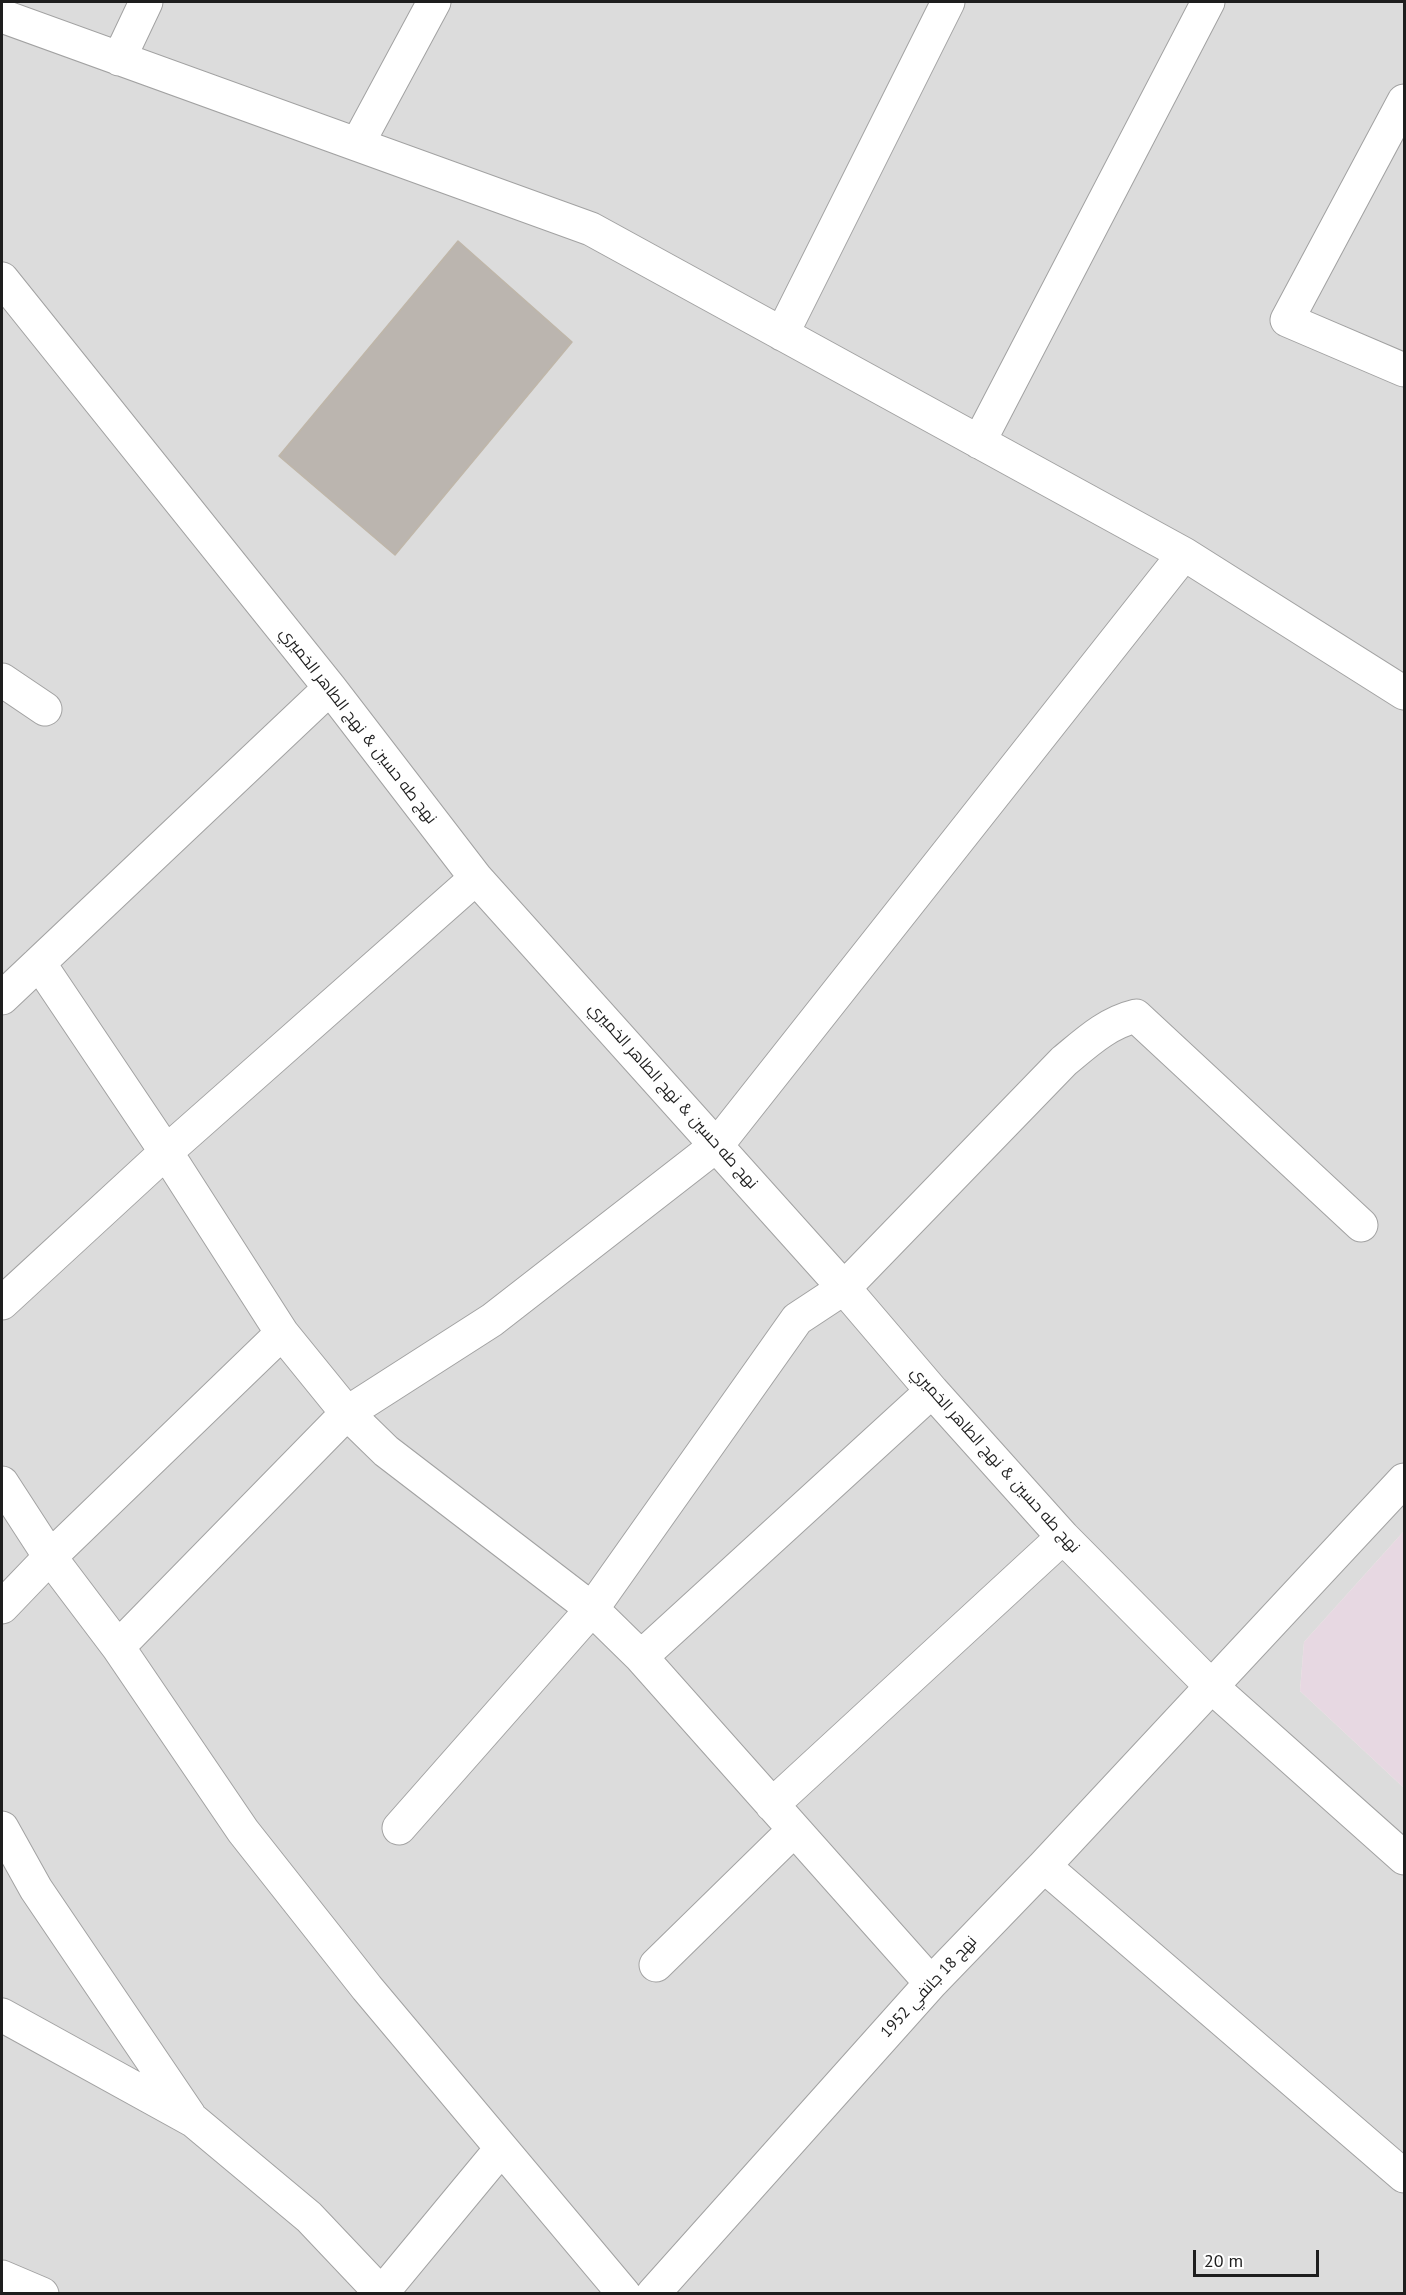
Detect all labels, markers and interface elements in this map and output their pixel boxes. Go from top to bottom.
street label: نهج طه حسين & نهج الطاهر الخميري [275,624,441,828]
street label: نهج طه حسين & نهج الطاهر الخميري [584,999,762,1193]
street label: نهج طه حسين & نهج الطاهر الخميري [906,1363,1084,1557]
street label: نهج 18 جانفي 1952 [877,1932,981,2042]
scale bar [1196,2238,1322,2276]
text: 20 m [1204,2249,1243,2272]

